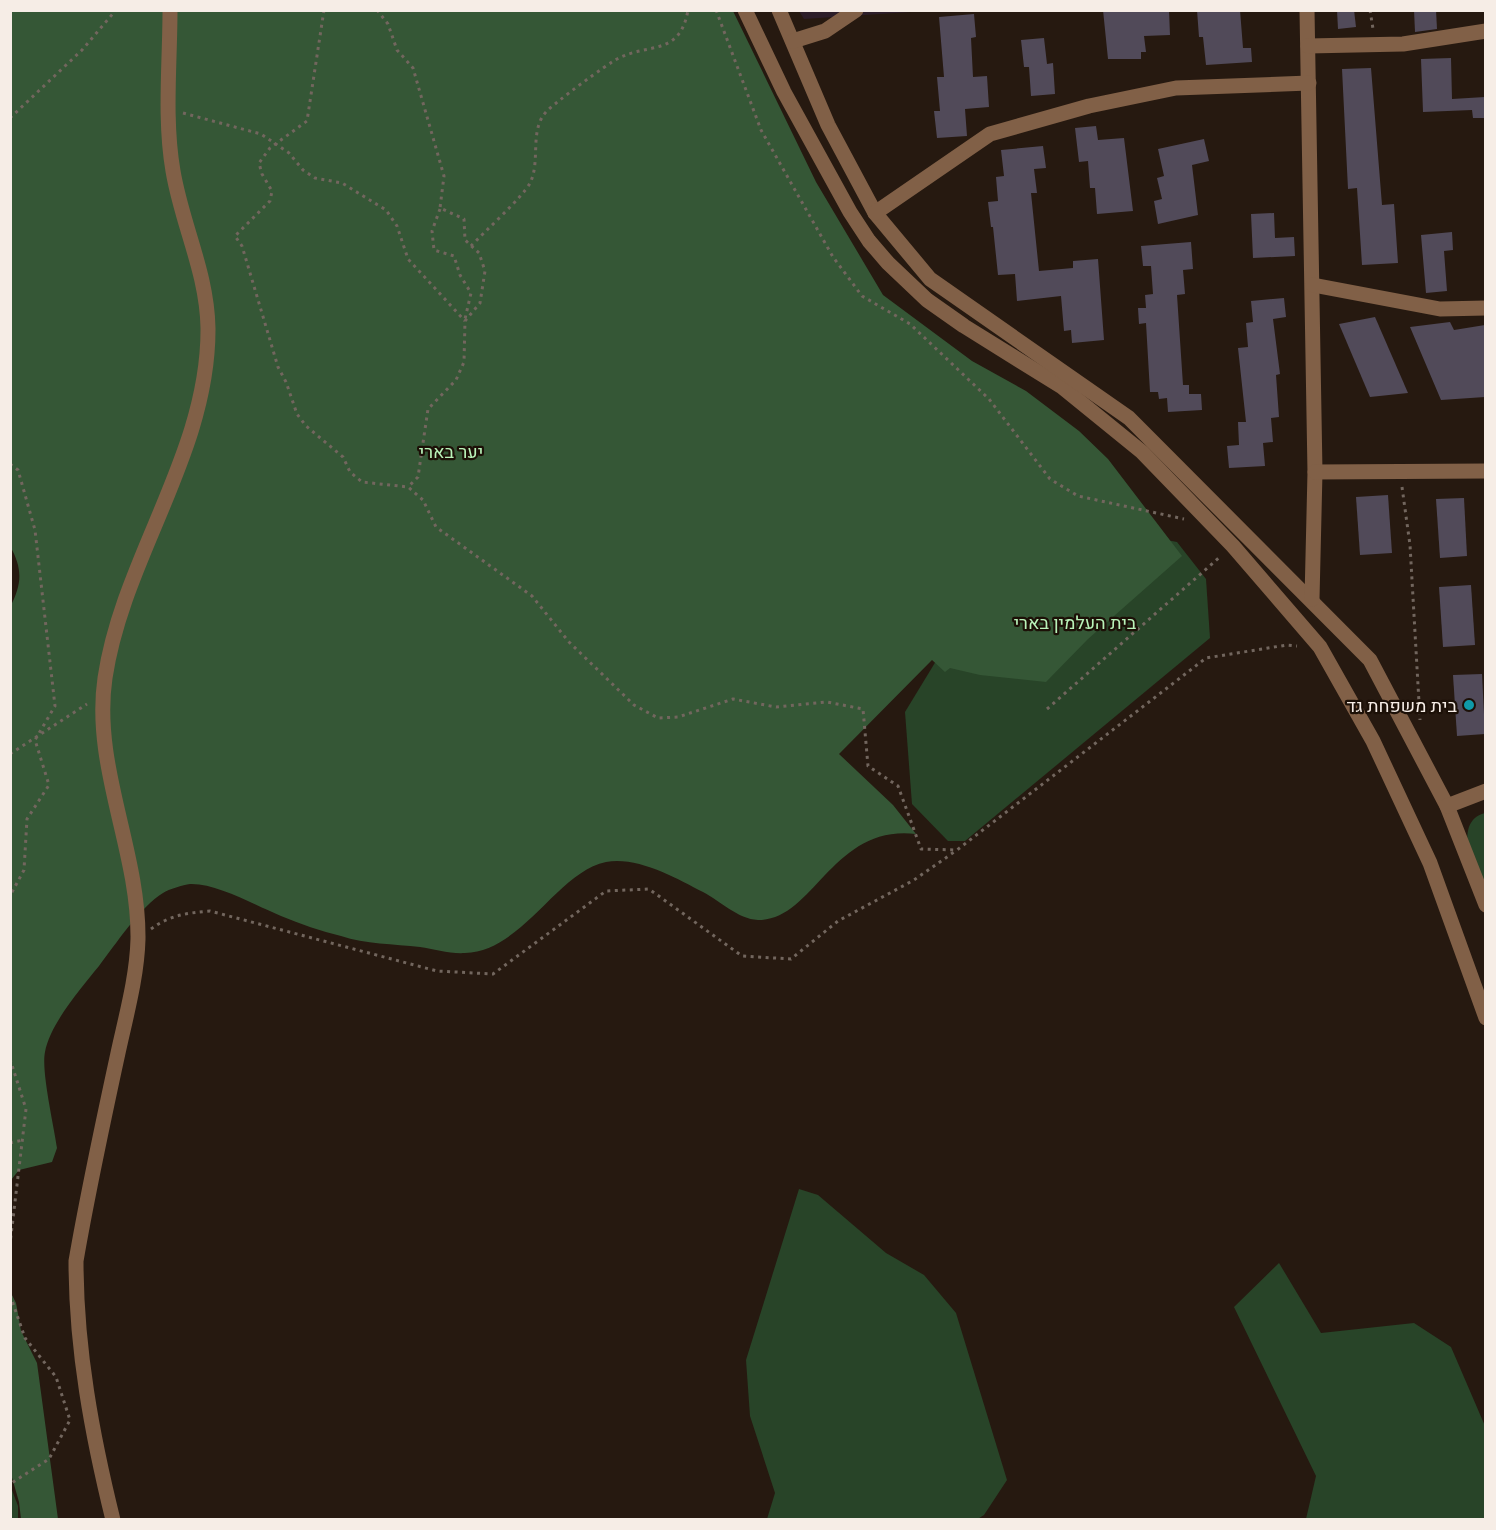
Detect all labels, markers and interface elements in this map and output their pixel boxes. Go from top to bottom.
park label: יער בארי [419,441,483,462]
park label: בית העלמין בארי [1014,612,1137,633]
place label: בית משפחת גד [1346,695,1458,716]
marker: בית משפחת גד [1462,698,1476,712]

